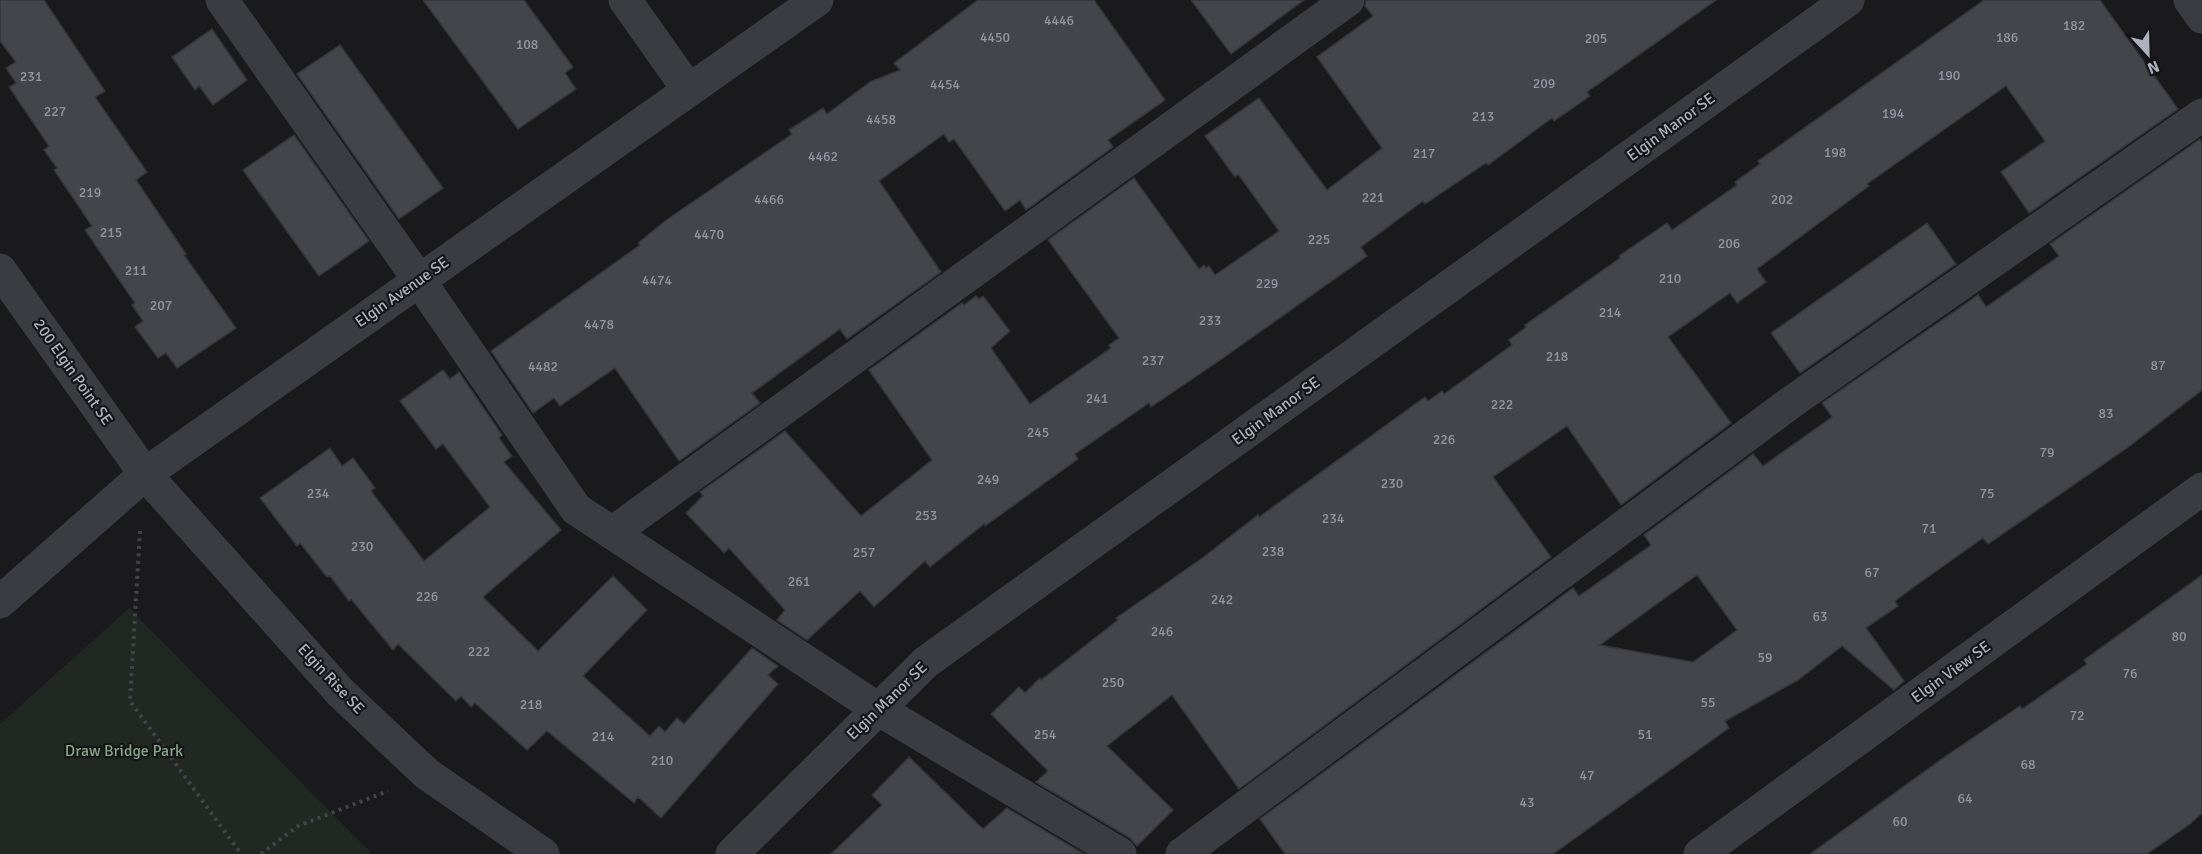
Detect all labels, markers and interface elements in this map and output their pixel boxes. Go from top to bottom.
house number: 4446 [1044,12,1074,29]
house number: 182 [2063,17,2085,34]
north arrow [2118,24,2178,84]
house number: 4450 [980,29,1010,46]
house number: 186 [1996,29,2018,46]
house number: 205 [1585,30,1607,47]
house number: 108 [516,36,538,53]
text: N [2144,56,2162,78]
house number: 190 [1938,67,1960,84]
house number: 231 [20,68,42,85]
house number: 209 [1533,75,1555,92]
house number: 4454 [930,76,961,93]
street label: Elgin Manor SE [1623,88,1719,166]
house number: 227 [44,103,66,120]
house number: 194 [1882,105,1905,122]
house number: 213 [1472,108,1494,125]
house number: 4458 [866,111,896,128]
house number: 198 [1824,144,1846,161]
house number: 217 [1413,145,1435,162]
house number: 4462 [808,148,838,165]
house number: 219 [79,184,101,201]
house number: 221 [1362,189,1384,206]
house number: 4466 [754,191,784,208]
house number: 202 [1771,191,1793,208]
house number: 215 [100,224,122,241]
house number: 4470 [694,226,724,243]
house number: 225 [1308,231,1330,248]
house number: 206 [1718,235,1740,252]
street label: Elgin Avenue SE [351,252,453,332]
house number: 211 [125,262,147,279]
house number: 210 [1659,270,1681,287]
house number: 4474 [642,272,673,289]
house number: 229 [1256,275,1278,292]
house number: 207 [150,297,172,314]
house number: 214 [1599,304,1622,321]
house number: 233 [1199,312,1221,329]
street label: 200 Elgin Point SE [29,315,117,429]
house number: 4478 [584,316,614,333]
house number: 218 [1546,348,1568,365]
house number: 237 [1142,352,1164,369]
house number: 87 [2150,357,2166,374]
house number: 4482 [528,358,558,375]
street label: Elgin Manor SE [1228,372,1324,450]
house number: 241 [1086,390,1108,407]
house number: 222 [1491,396,1513,413]
house number: 83 [2098,405,2114,422]
house number: 245 [1027,424,1049,441]
house number: 226 [1433,431,1455,448]
house number: 79 [2039,444,2055,461]
house number: 249 [977,471,999,488]
house number: 230 [1381,475,1403,492]
house number: 234 [307,485,330,502]
house number: 75 [1979,485,1995,502]
house number: 253 [915,507,937,524]
house number: 234 [1322,510,1345,527]
house number: 71 [1921,520,1937,537]
house number: 230 [351,538,373,555]
house number: 238 [1262,543,1284,560]
house number: 257 [853,544,875,561]
house number: 67 [1864,564,1880,581]
house number: 261 [788,573,810,590]
house number: 226 [416,588,438,605]
house number: 242 [1211,591,1233,608]
house number: 63 [1812,608,1828,625]
house number: 246 [1151,623,1173,640]
house number: 80 [2171,628,2187,645]
street label: Elgin View SE [1908,637,1994,707]
street label: Elgin Rise SE [293,640,369,718]
house number: 222 [468,643,490,660]
house number: 59 [1757,649,1773,666]
street label: Elgin Manor SE [843,658,931,744]
house number: 76 [2122,665,2138,682]
house number: 250 [1102,674,1124,691]
house number: 55 [1700,694,1716,711]
house number: 218 [520,696,542,713]
house number: 72 [2069,707,2085,724]
house number: 254 [1034,726,1057,743]
house number: 51 [1637,726,1653,743]
house number: 214 [592,728,615,745]
park label: Draw Bridge Park [65,741,183,761]
house number: 210 [651,752,673,769]
house number: 68 [2020,756,2036,773]
house number: 47 [1579,767,1595,784]
house number: 64 [1957,790,1973,807]
house number: 43 [1519,794,1535,811]
house number: 60 [1892,813,1908,830]

